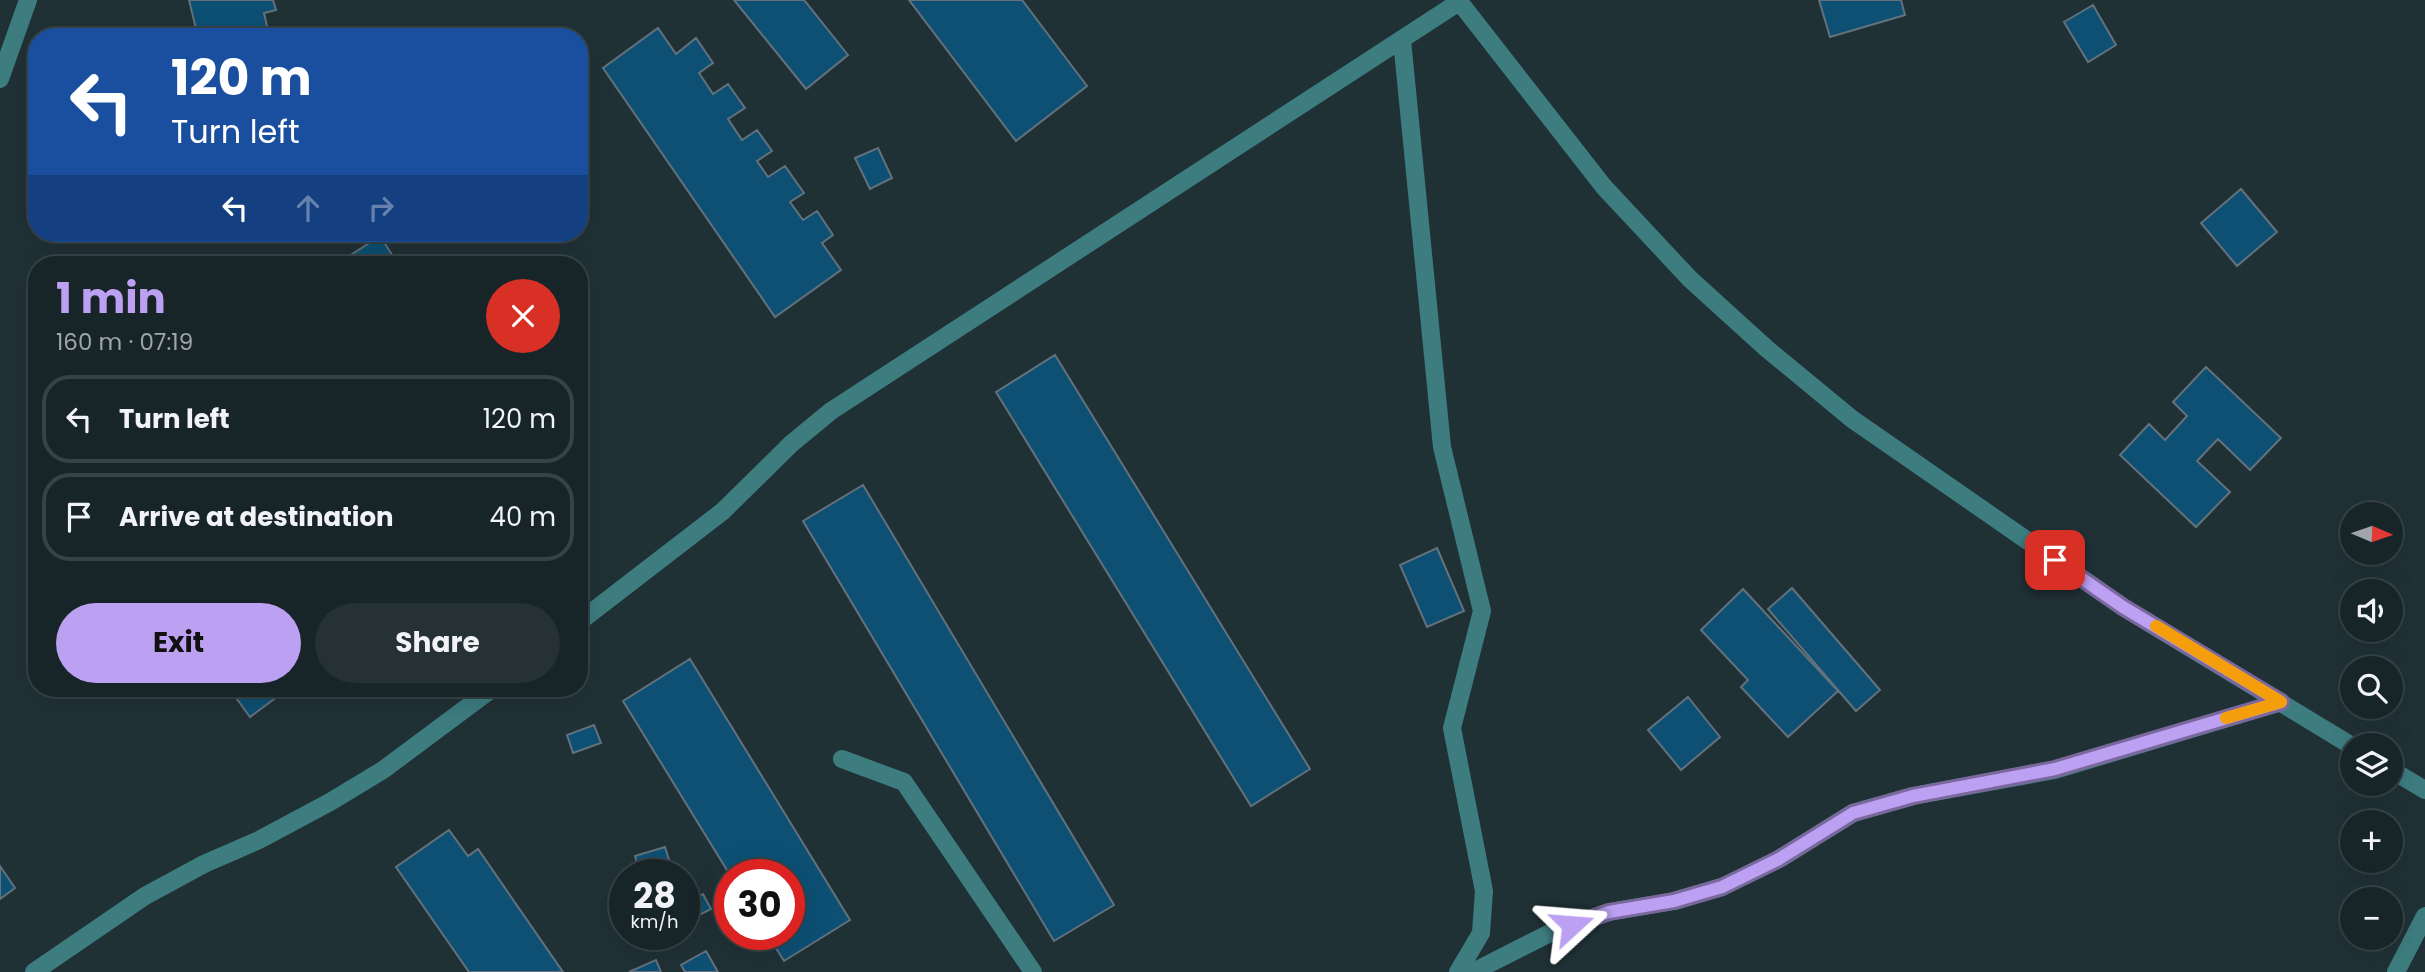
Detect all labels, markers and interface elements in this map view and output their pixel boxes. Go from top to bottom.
text: 120 m [171,44,312,112]
icon: left [56,56,147,147]
text: Turn left [171,109,300,154]
icon: left [216,189,254,227]
icon: ahead [289,189,327,227]
icon: right [362,189,400,227]
text: 1 min [56,269,166,328]
button: close [486,279,560,353]
text: 160 m · 07:19 [56,326,193,358]
icon: left [60,400,98,438]
text: Turn left [119,401,230,437]
text: 120 m [483,401,556,437]
icon: arrive [60,498,98,536]
text: Arrive at destination [119,499,394,535]
text: 40 m [490,499,556,535]
north arrow [2340,502,2403,565]
map controls [2340,502,2403,950]
pin [2025,530,2085,590]
icon: arrive [2036,541,2074,579]
button: sound [2340,579,2403,642]
button: Exit [56,603,301,683]
button: Share [315,603,560,683]
button: search [2340,656,2403,719]
button: layers [2340,733,2403,796]
button: + [2340,810,2403,873]
speed limit sign: 30 [714,859,805,950]
text: 28 [633,871,676,920]
button: − [2340,887,2403,950]
position arrow [1535,888,1609,962]
text: km/h [631,909,678,934]

